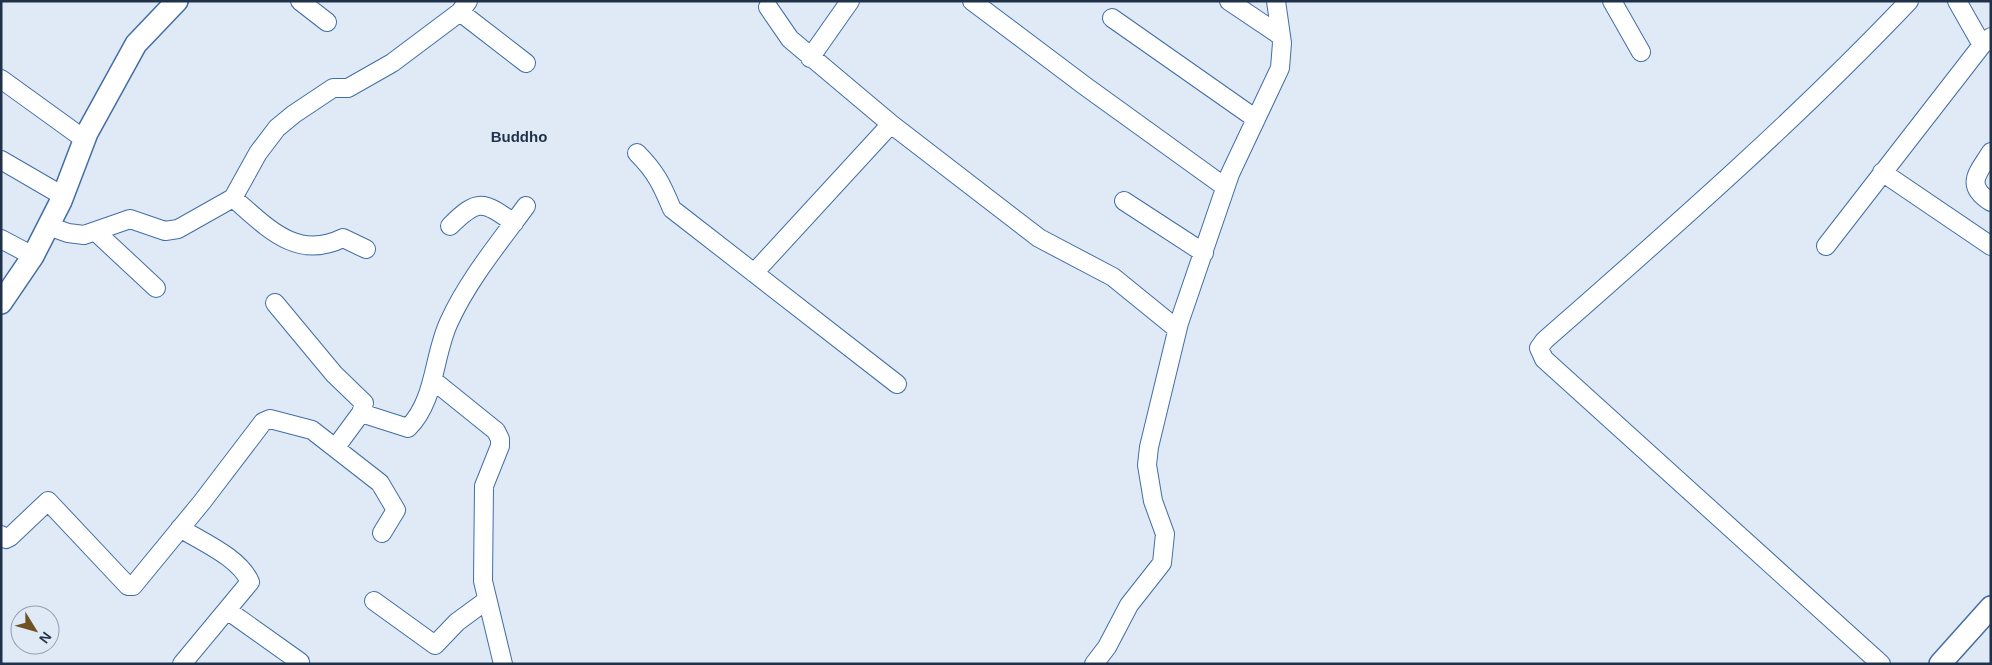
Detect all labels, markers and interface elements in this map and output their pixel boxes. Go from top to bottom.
district label: Buddho [491,128,547,145]
north arrow [10,605,60,655]
text: N [36,629,55,647]

